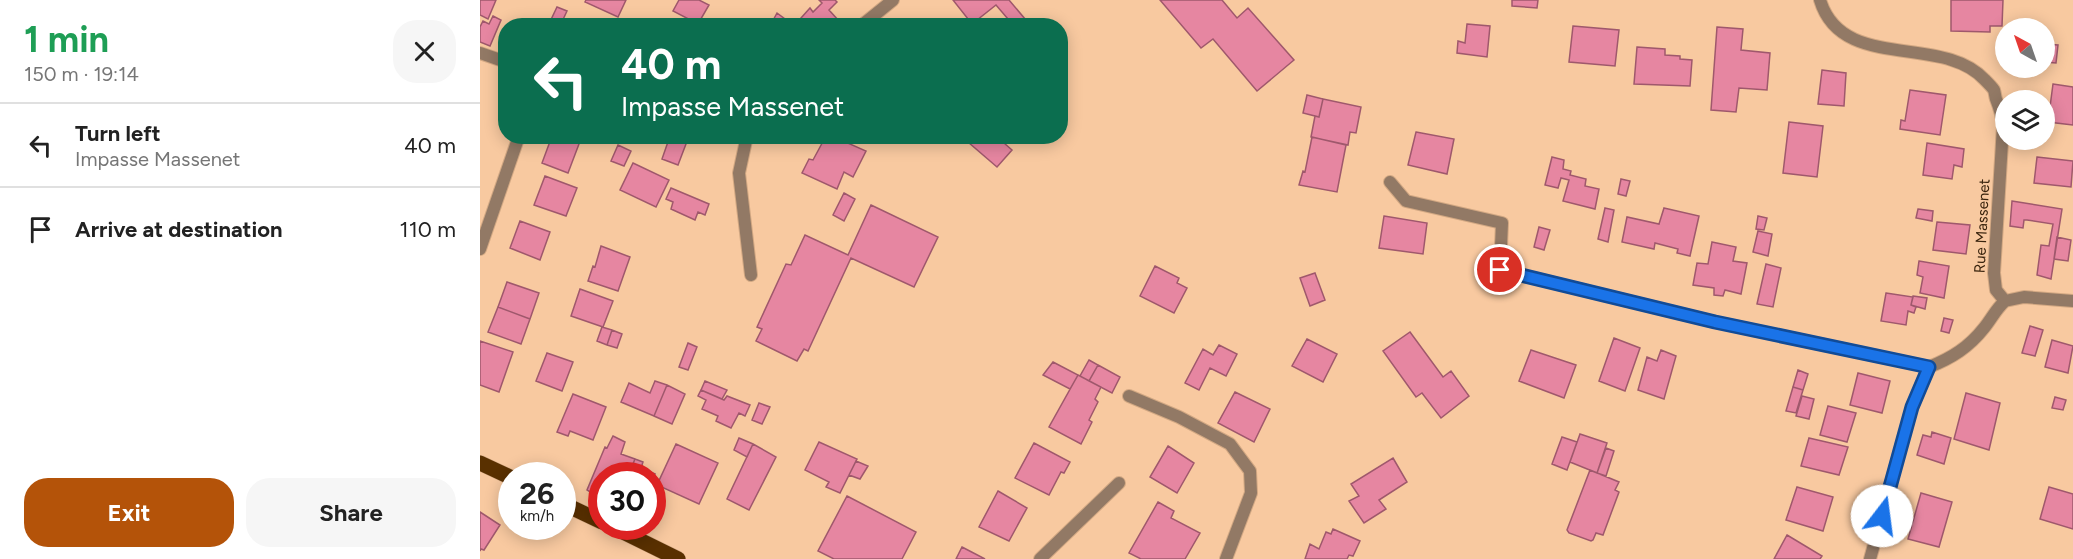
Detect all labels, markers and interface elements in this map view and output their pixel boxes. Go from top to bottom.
text: 1 min [24,18,109,61]
north arrow [1995,18,2055,78]
map controls [1995,18,2055,150]
button: close [393,20,456,83]
text: 40 m [621,39,721,90]
icon: left [522,42,600,120]
text: 150 m · 19:14 [24,62,139,86]
text: Impasse Massenet [621,90,844,123]
button: layers [1995,90,2055,150]
text: Turn left [75,120,161,147]
icon: left [24,129,57,162]
text: 40 m [404,132,456,159]
text: Impasse Massenet [75,147,240,171]
street label: Rue Massenet [1971,178,1993,274]
icon: arrive [24,213,57,246]
text: Arrive at destination [75,216,283,243]
text: 110 m [400,216,456,243]
pin [1474,244,1525,295]
icon: arrive [1483,253,1516,286]
speed limit sign: 30 [588,462,666,540]
text: 26 [520,475,554,512]
button: Exit [24,478,234,547]
button: Share [246,478,456,547]
position arrow [1850,484,1914,548]
text: km/h [520,507,554,525]

